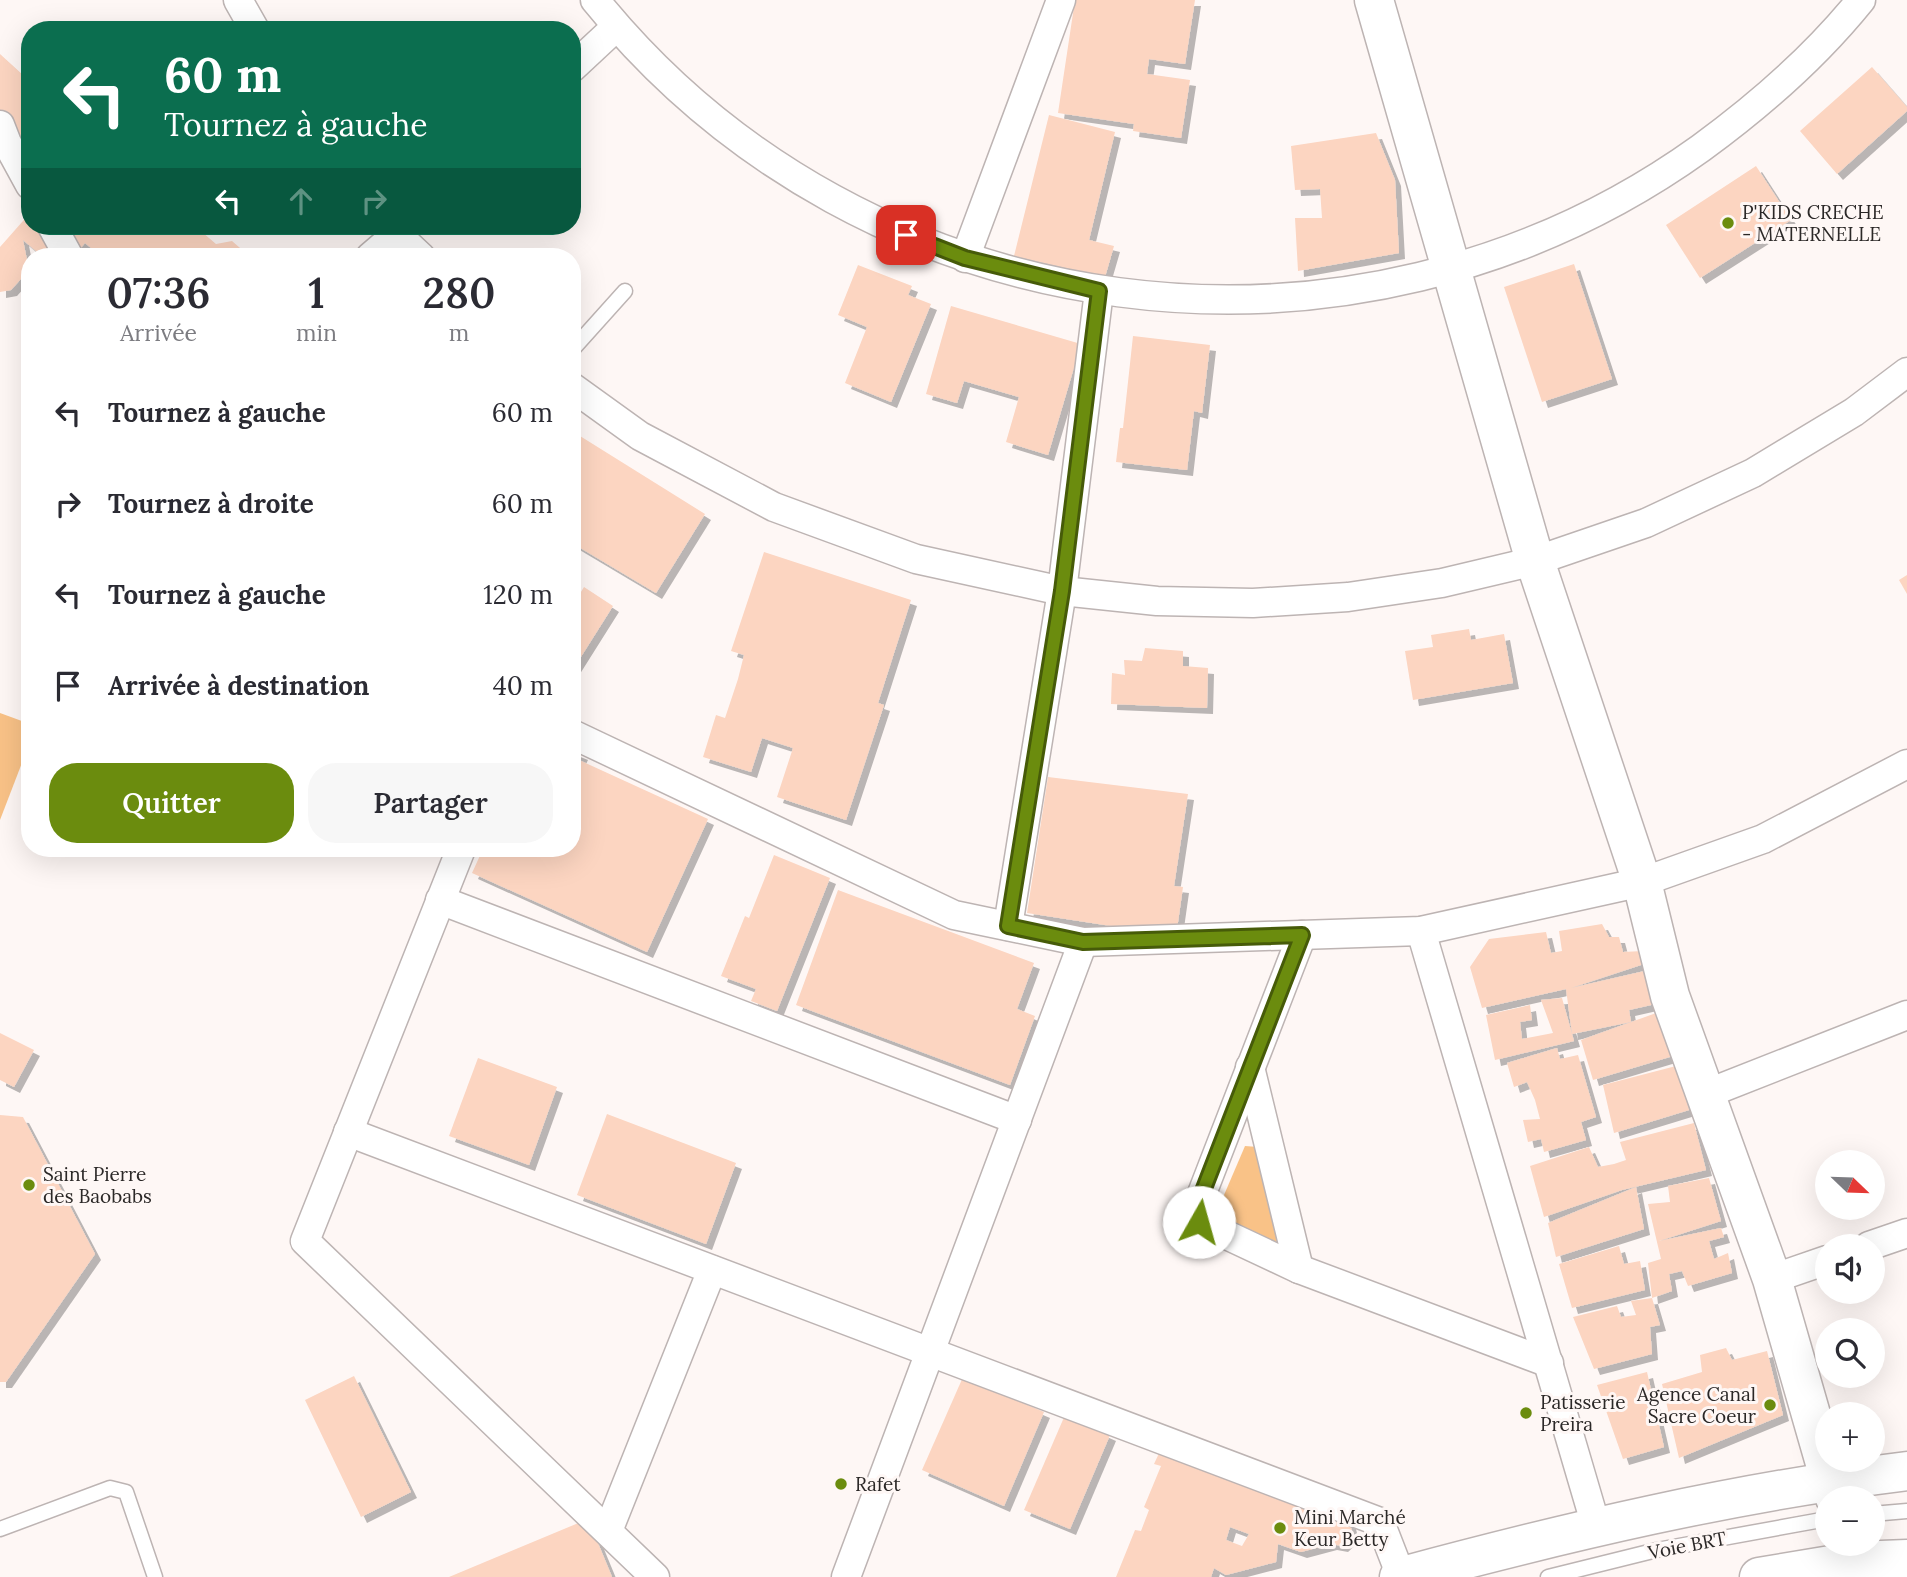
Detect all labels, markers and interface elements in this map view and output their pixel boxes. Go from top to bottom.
text: 60 m [164,43,281,105]
icon: left [49,49,140,140]
text: Tournez à gauche [164,104,428,145]
icon: left [209,182,247,220]
icon: ahead [282,182,320,220]
icon: right [355,182,393,220]
place label: P'KIDS CRECHE - MATERNELLE [1742,200,1884,246]
pin [876,205,936,265]
marker: P'KIDS CRECHE - MATERNELLE [1720,215,1736,231]
icon: arrive [887,216,925,254]
text: 07:36 [107,266,210,320]
text: 1 [308,266,325,320]
text: 280 [423,266,495,320]
text: Arrivée [120,318,197,347]
text: min [296,318,337,347]
text: m [449,318,469,347]
icon: left [49,394,87,432]
text: Tournez à gauche [108,396,326,429]
text: 60 m [492,396,553,429]
icon: right [49,485,87,523]
text: Tournez à droite [108,487,314,520]
text: 60 m [492,487,553,520]
icon: left [49,576,87,614]
text: Tournez à gauche [108,578,326,611]
text: 120 m [483,578,553,611]
icon: arrive [49,667,87,705]
text: Arrivée à destination [108,669,369,702]
text: 40 m [493,669,553,702]
button: Quitter [49,763,294,843]
button: Partager [308,763,553,843]
north arrow [1815,1150,1885,1220]
map controls [1815,1150,1885,1556]
place label: Saint Pierre des Baobabs [43,1162,152,1208]
marker: Saint Pierre des Baobabs [21,1177,37,1193]
position arrow [1162,1185,1236,1259]
button: sound [1815,1234,1885,1304]
button: search [1815,1318,1885,1388]
place label: Agence Canal Sacre Coeur [1636,1382,1757,1428]
place label: Patisserie Preira [1540,1390,1626,1436]
marker: Agence Canal Sacre Coeur [1762,1397,1778,1413]
button: + [1815,1402,1885,1472]
marker: Patisserie Preira [1518,1405,1534,1421]
place label: Rafet [855,1472,901,1496]
marker: Rafet [833,1476,849,1492]
button: − [1815,1486,1885,1556]
place label: Mini Marché Keur Betty [1294,1505,1406,1551]
marker: Mini Marché Keur Betty [1272,1520,1288,1536]
street label: Voie BRT [1645,1526,1728,1565]

